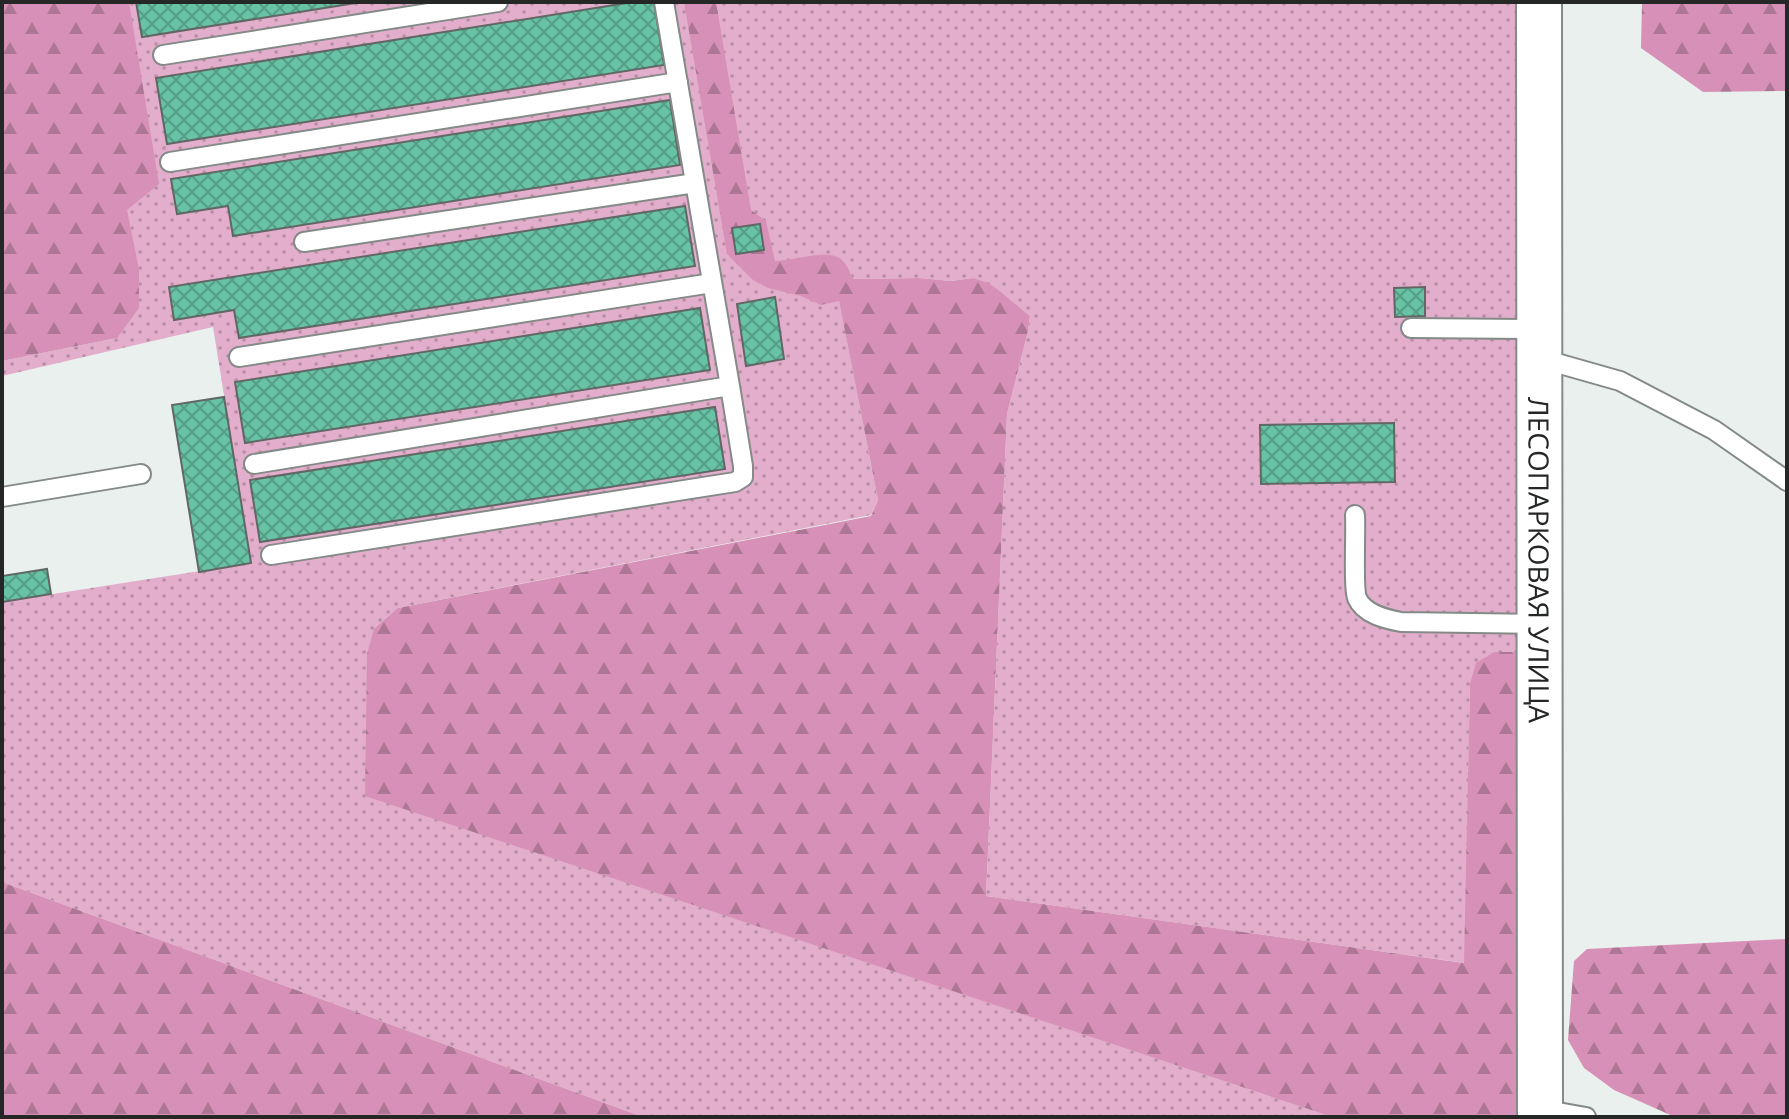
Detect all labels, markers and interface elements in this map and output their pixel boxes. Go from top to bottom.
street label: ЛЕСОПАРКОВАЯ УЛИЦА [1520,397,1559,723]

